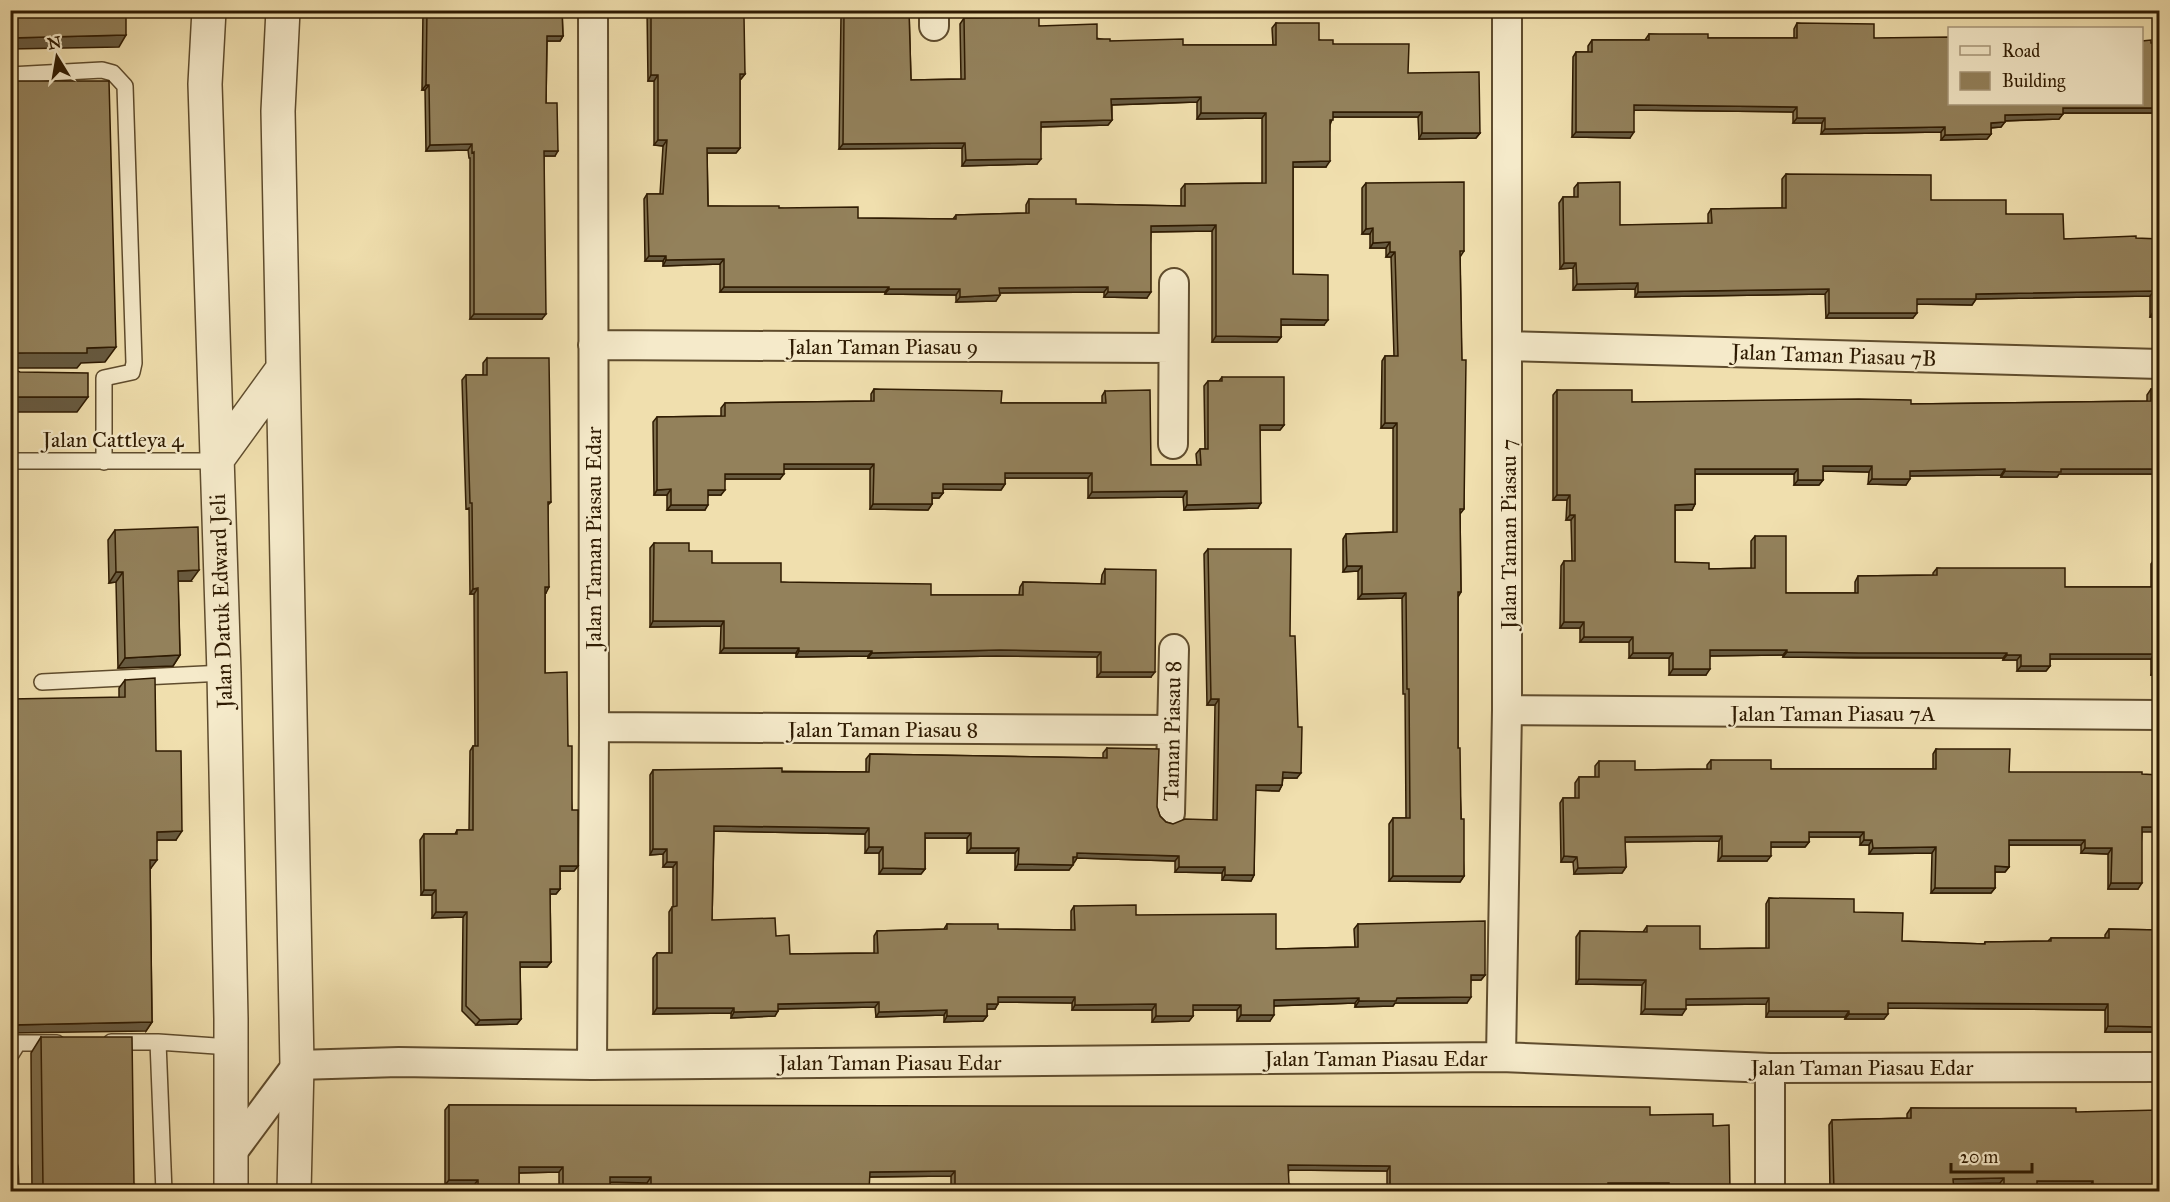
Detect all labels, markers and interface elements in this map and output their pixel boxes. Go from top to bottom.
north arrow [27,27,87,87]
legend [1948,27,2143,105]
text: N [46,32,63,53]
text: Road [2002,40,2040,62]
text: Building [2002,70,2066,93]
street label: Jalan Taman Piasau 9 [786,333,978,360]
street label: Jalan Taman Piasau 7B [1729,338,1937,372]
street label: Jalan Cattleya 4 [41,426,184,453]
street label: Jalan Taman Piasau Edar [580,426,607,652]
street label: Jalan Taman Piasau 7 [1495,439,1522,631]
street label: Jalan Datuk Edward Jeli [204,493,238,711]
street label: Taman Piasau 8 [1157,660,1187,802]
street label: Jalan Taman Piasau 7A [1728,700,1936,727]
street label: Jalan Taman Piasau 8 [786,716,978,743]
street label: Jalan Taman Piasau Edar [1262,1045,1488,1072]
street label: Jalan Taman Piasau Edar [776,1049,1002,1076]
street label: Jalan Taman Piasau Edar [1748,1054,1974,1081]
scale bar [1951,1136,2032,1174]
text: 20 m [1960,1146,1998,1168]

